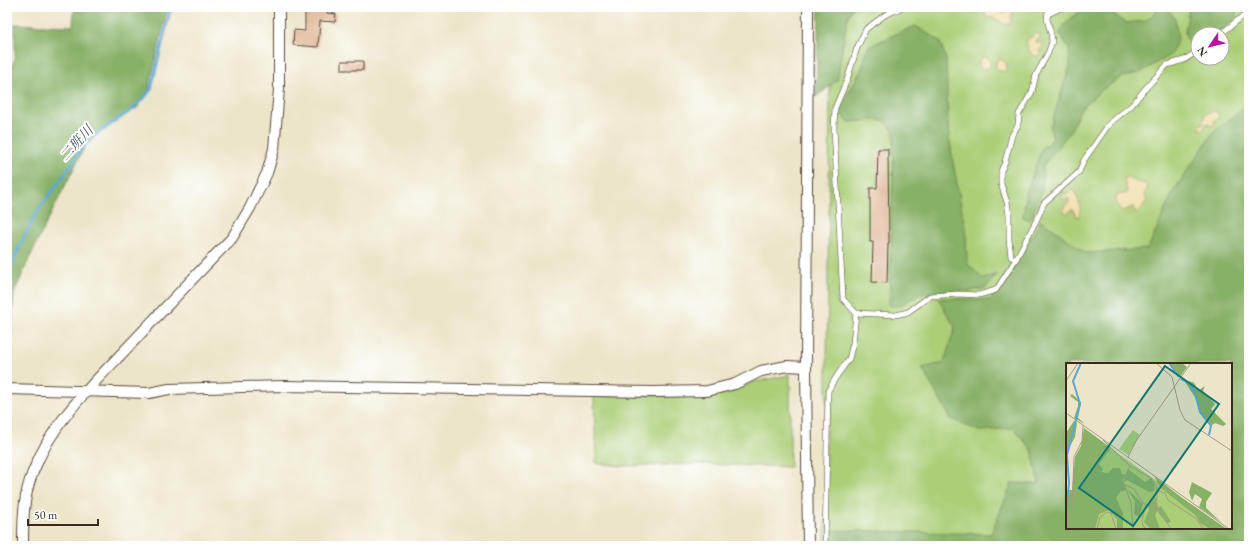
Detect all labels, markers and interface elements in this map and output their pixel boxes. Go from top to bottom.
north arrow [1190,26,1230,66]
text: N [1193,44,1210,59]
water label: 二班川 [55,120,98,165]
inset map [1066,363,1232,529]
scale bar [28,501,98,527]
text: 50 m [34,507,58,523]

